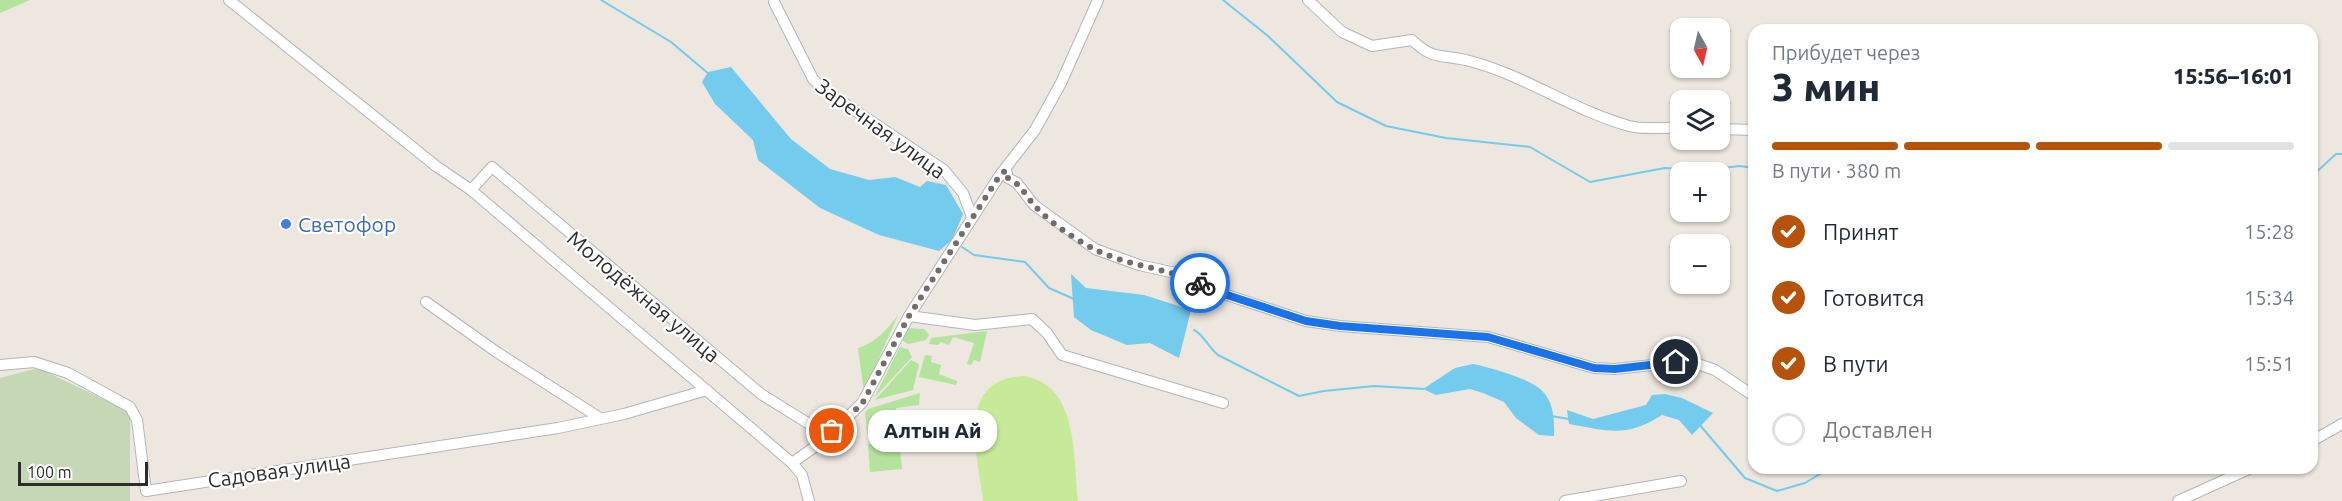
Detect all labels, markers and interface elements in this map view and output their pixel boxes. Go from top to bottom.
north arrow [1670,18,1730,78]
map controls [1670,18,1730,294]
text: Прибудет через [1772,41,1920,64]
text: 15:56–16:01 [2173,63,2294,88]
text: 3 мин [1772,65,1880,108]
street label: Заречная улица [812,73,950,183]
button: layers [1670,90,1730,150]
text: В пути · 380 m [1772,159,1901,182]
button: + [1670,162,1730,222]
place label: Светофор [298,212,396,236]
icon: check [1772,215,1805,248]
marker: Светофор [279,217,293,231]
text: Принят [1823,219,1899,244]
text: 15:28 [2244,220,2294,243]
street label: Молодёжная улица [563,225,725,367]
button: − [1670,234,1730,294]
courier [1170,253,1230,313]
icon: bike [1184,267,1217,300]
icon: check [1772,281,1805,314]
text: Готовится [1823,285,1924,310]
text: 15:34 [2244,286,2294,309]
pin [1650,336,1701,387]
icon: home [1659,345,1692,378]
icon: check [1772,347,1805,380]
text: В пути [1823,351,1889,376]
text: 15:51 [2244,352,2294,375]
pin [806,405,857,456]
callout: Алтын Ай [868,410,997,452]
icon: bag [815,414,848,447]
text: Доставлен [1823,417,1933,442]
text: Алтын Ай [884,419,981,442]
street label: Садовая улица [206,448,352,492]
scale bar [18,459,148,486]
text: 100 m [27,463,72,481]

